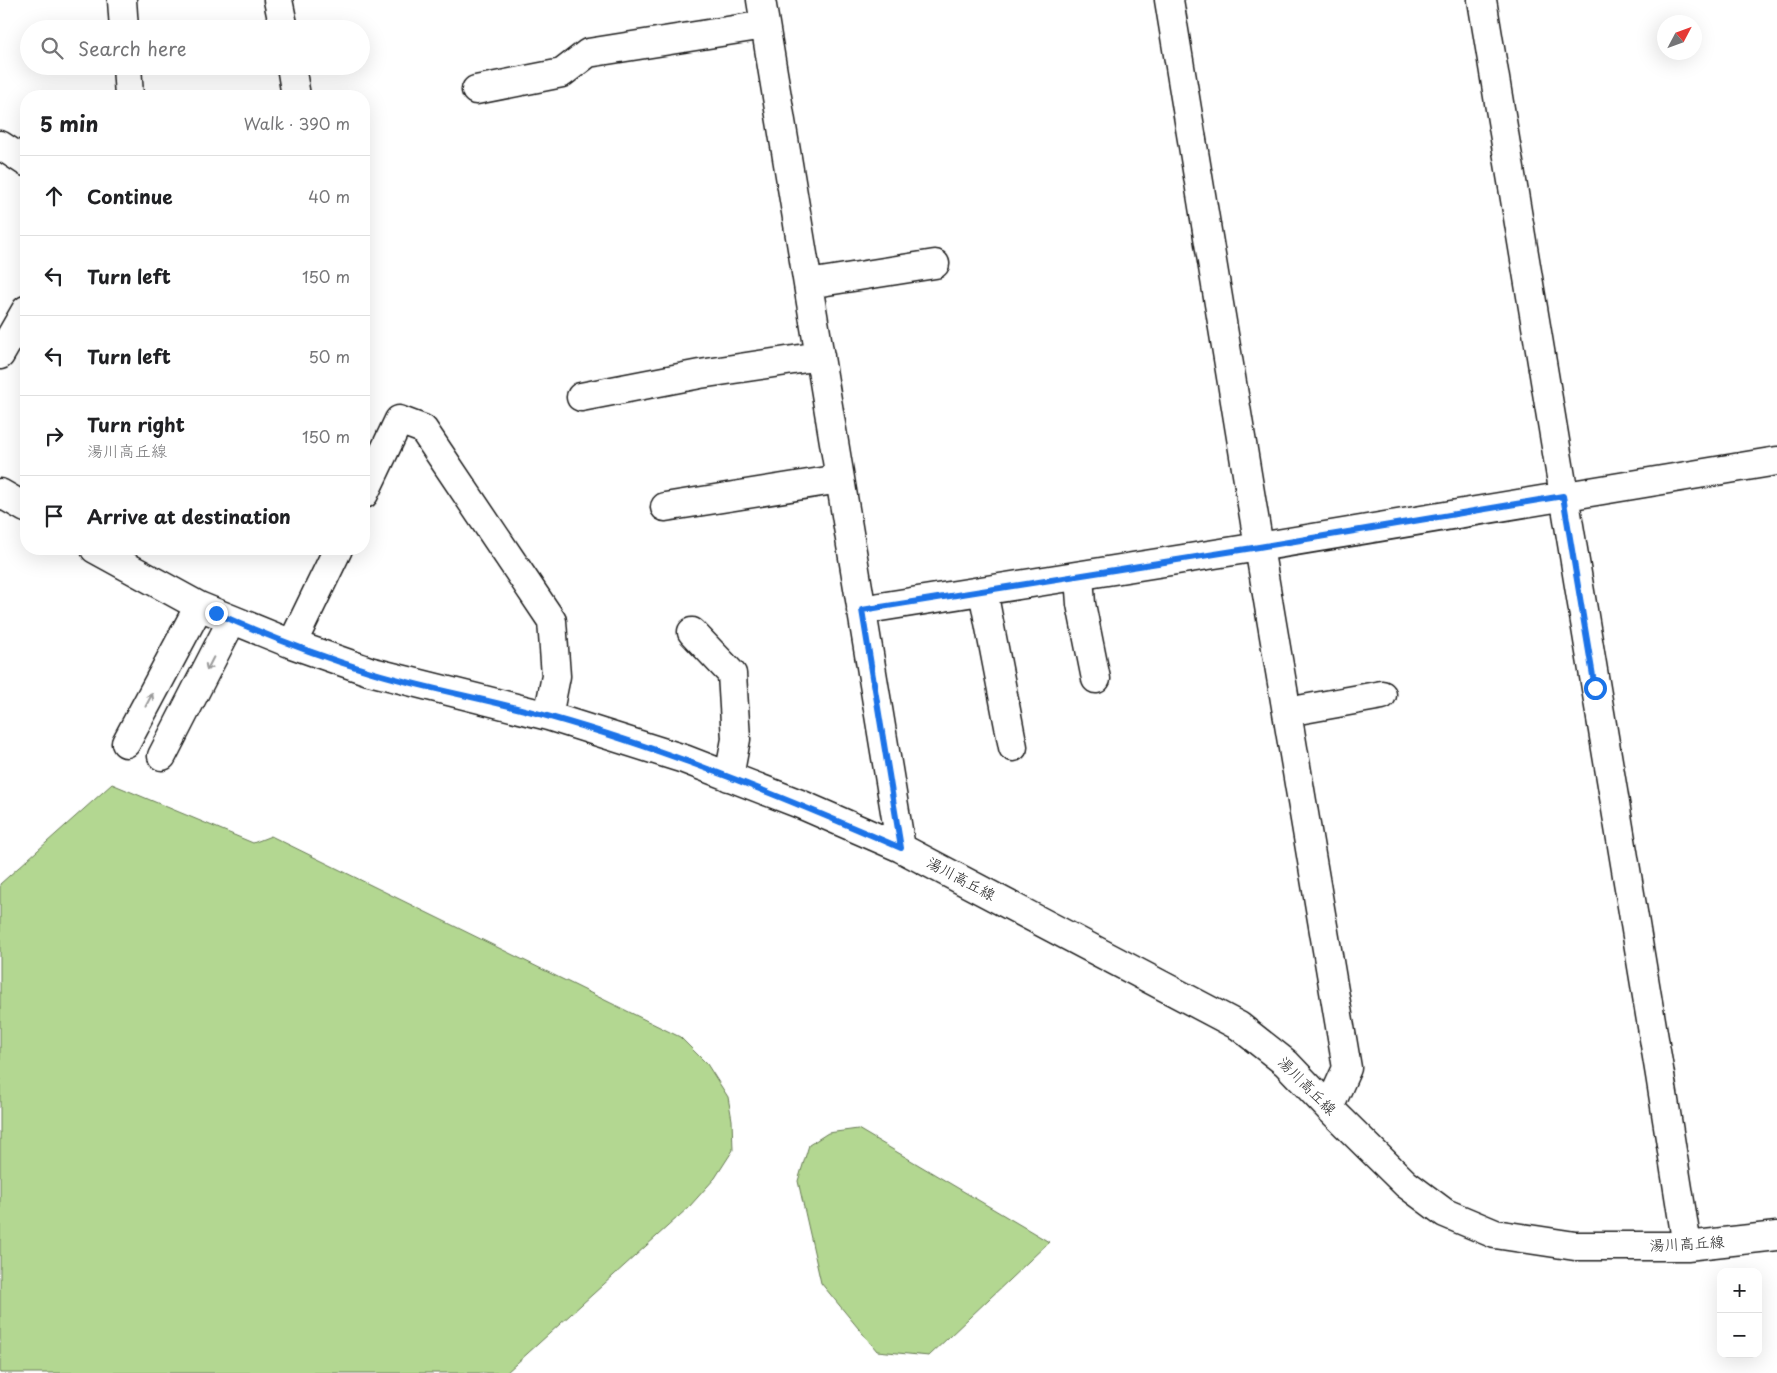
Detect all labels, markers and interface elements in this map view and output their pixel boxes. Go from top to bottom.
north arrow [1657,15,1702,60]
search box [20,20,370,75]
icon: search [38,34,66,62]
text: Search here [78,34,187,62]
text: 5 min [40,107,98,139]
text: Walk · 390 m [244,111,350,135]
icon: ahead [40,182,68,210]
text: Continue [87,182,173,210]
text: 40 m [308,184,350,208]
icon: left [40,262,68,290]
text: Turn left [87,262,171,290]
text: 150 m [302,264,350,288]
icon: left [40,342,68,370]
text: Turn left [87,342,171,370]
text: 50 m [309,344,350,368]
text: Turn right [87,410,185,438]
icon: right [40,422,68,450]
text: 150 m [302,424,350,448]
text: 湯川高丘線 [87,438,167,462]
icon: arrive [40,502,68,530]
text: Arrive at destination [87,502,291,530]
route end [205,602,228,625]
one-way arrow [205,656,215,671]
route start [1584,677,1607,700]
one-way arrow [145,693,154,708]
street label: 湯川高丘線 [923,850,1000,905]
street label: 湯川高丘線 [1273,1050,1343,1120]
street label: 湯川高丘線 [1649,1229,1725,1256]
map controls [1717,1268,1762,1358]
button: + [1717,1268,1762,1313]
button: − [1717,1313,1762,1358]

